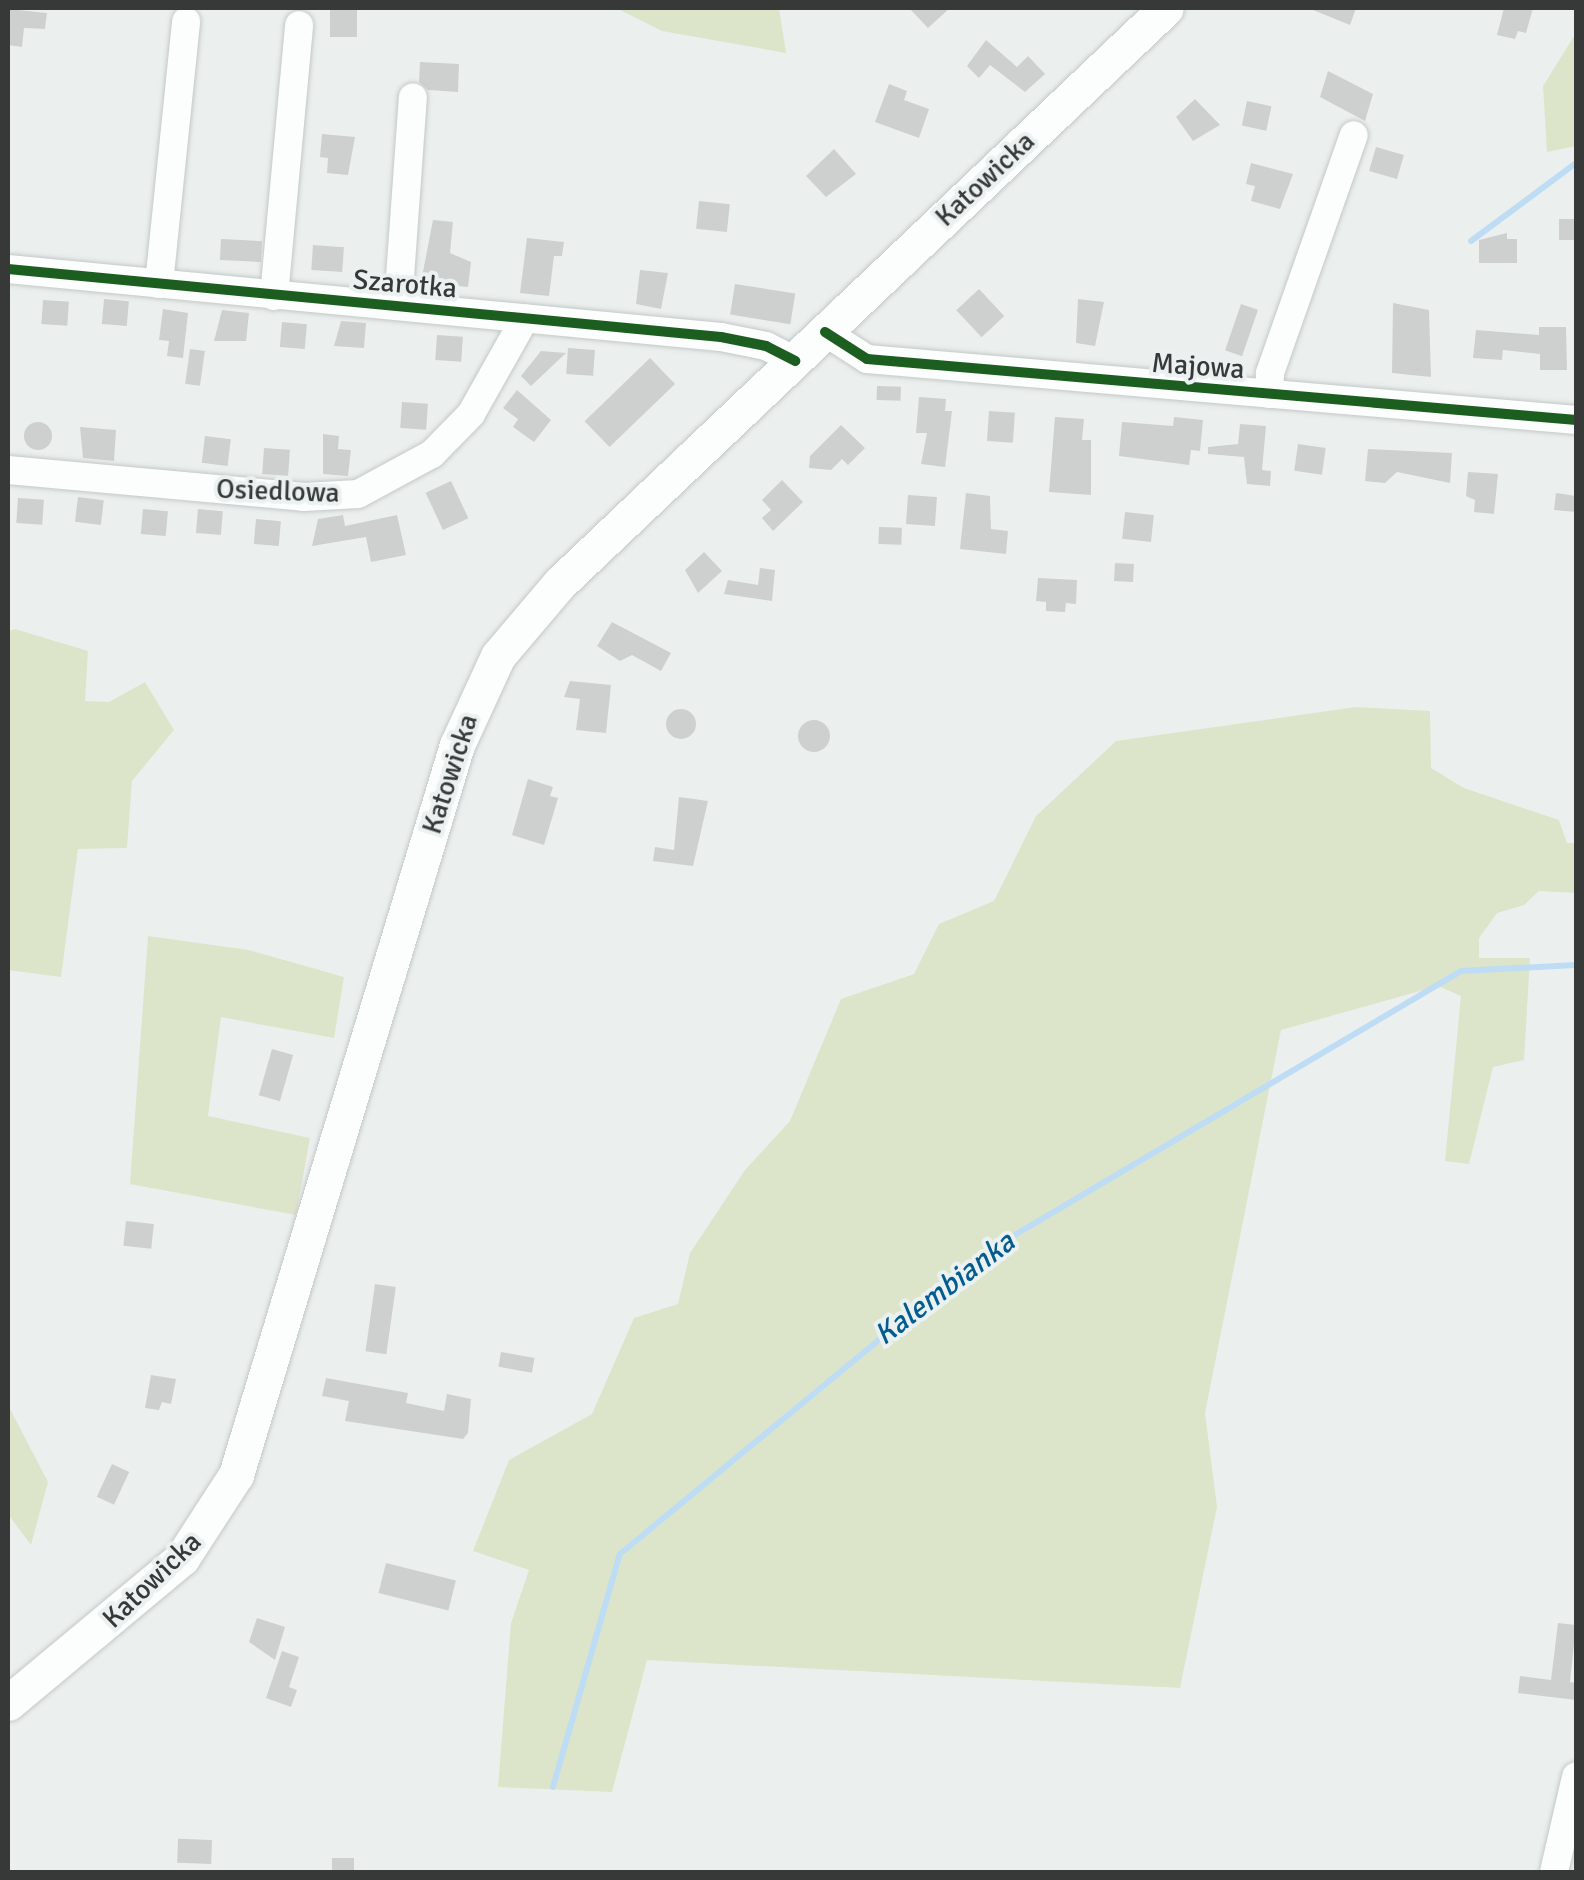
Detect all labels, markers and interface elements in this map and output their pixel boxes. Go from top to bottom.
street label: Katowicka [928,124,1042,234]
street label: Szarotka [352,263,458,305]
street label: Majowa [1150,346,1246,386]
street label: Osiedlowa [216,472,340,510]
street label: Katowicka [415,710,485,838]
water label: Kalembianka [868,1225,1022,1353]
street label: Katowicka [96,1525,208,1635]

